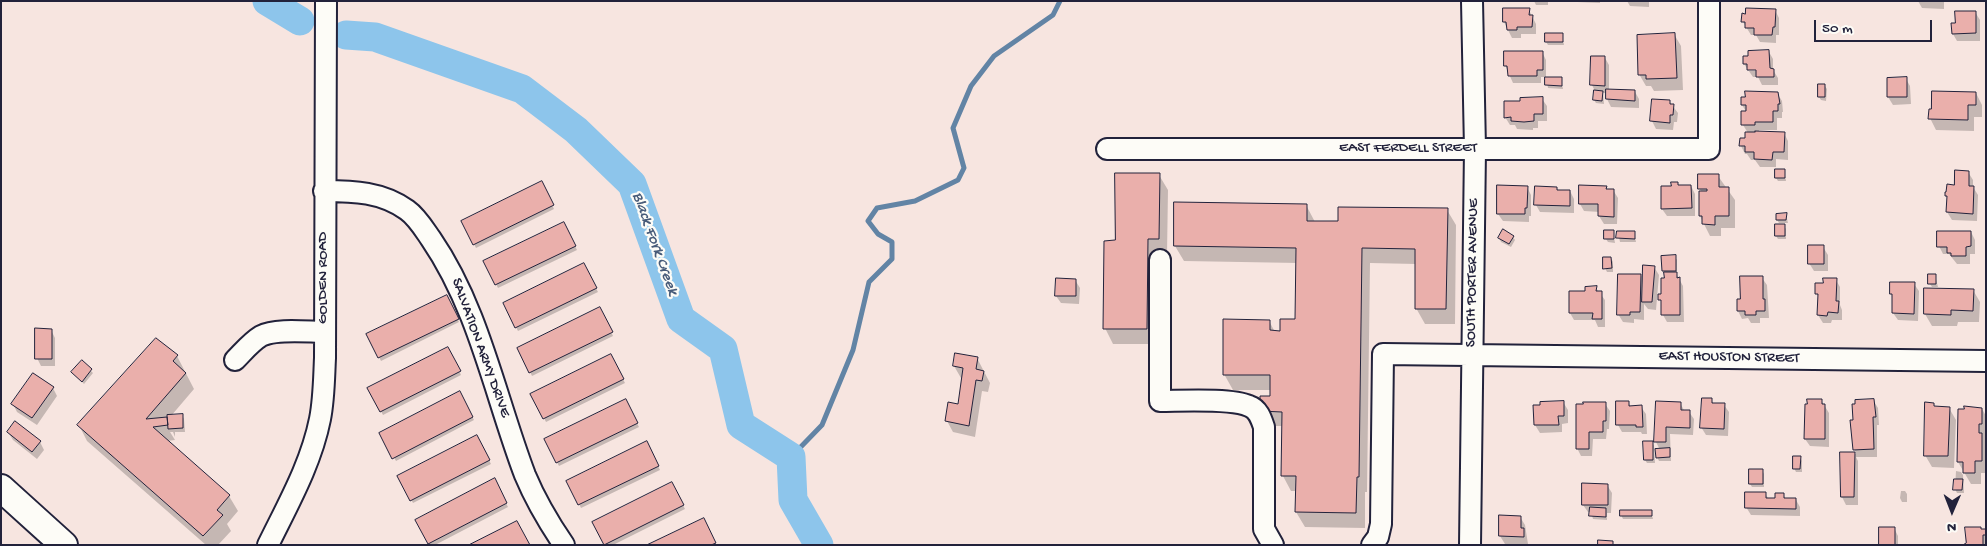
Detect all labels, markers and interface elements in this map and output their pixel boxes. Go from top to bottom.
scale bar [1817,10,1934,42]
text: 50 m [1822,20,1853,38]
street label: EAST FERDELL STREET [1339,140,1477,158]
water label: Black Fork Creek [627,190,681,298]
street label: SOUTH PORTER AVENUE [1463,199,1483,347]
street label: GOLDEN ROAD [315,232,333,324]
street label: SALVATION ARMY DRIVE [446,276,514,420]
street label: EAST HOUSTON STREET [1658,348,1800,368]
north arrow [1927,486,1977,536]
text: N [1947,518,1956,535]

